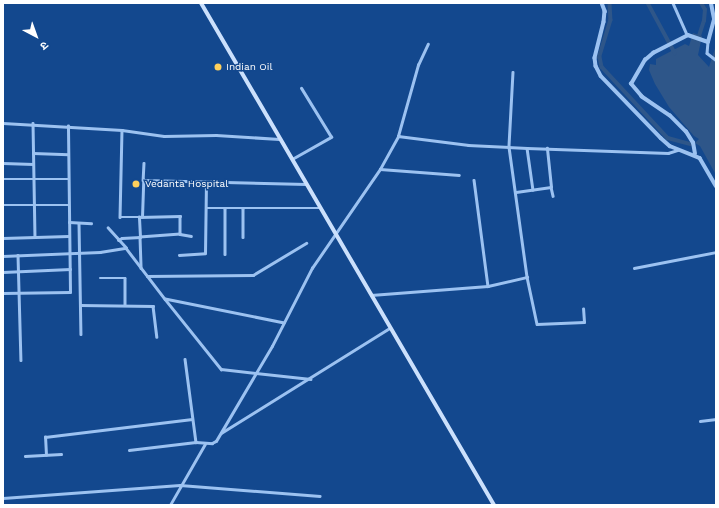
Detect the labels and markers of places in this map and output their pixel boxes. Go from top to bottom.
place label: Indian Oil [226,61,272,73]
marker: Indian Oil [213,62,223,72]
marker: Vedanta Hospital [130,178,142,190]
place label: Vedanta Hospital [145,178,228,190]

